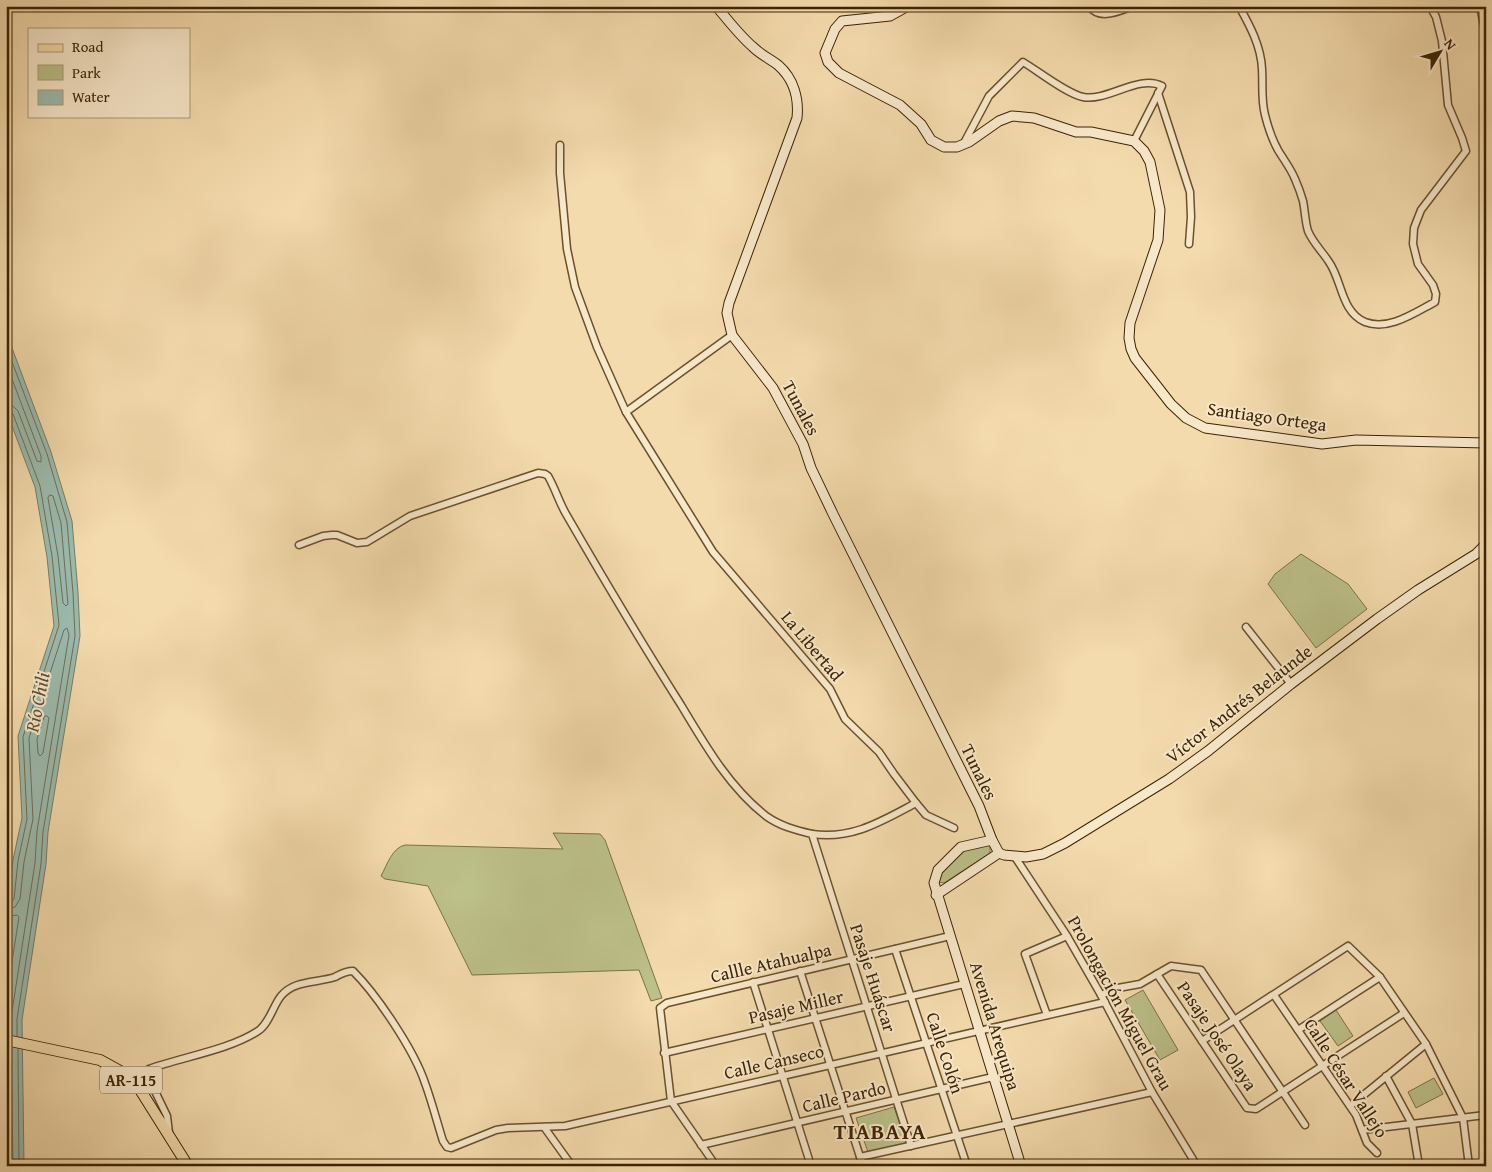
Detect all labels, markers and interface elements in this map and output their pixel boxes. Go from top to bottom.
legend [28,28,190,118]
north arrow [1414,28,1464,78]
text: N [1439,34,1461,54]
text: Road [72,36,103,57]
text: Park [72,62,101,83]
text: Water [72,86,110,107]
street label: Tunales [776,375,827,440]
street label: Santiago Ortega [1206,395,1329,438]
street label: La Libertad [775,605,850,687]
street label: Víctor Andrés Belaunde [1160,638,1318,769]
water label: Río Chili [17,670,57,735]
street label: Tunales [954,739,1005,804]
street label: Prolongación Miguel Grau [1061,910,1180,1095]
street label: Pasaje Huáscar [843,920,904,1036]
street label: Callle Atahualpa [708,935,834,990]
street label: Avenida Arequipa [963,958,1028,1094]
street label: Pasaje José Olaya [1171,975,1264,1096]
street label: Pasaje Miller [746,982,847,1031]
street label: Calle Colón [920,1009,971,1097]
street label: Calle César Vallejo [1298,1013,1395,1143]
street label: Calle Canseco [721,1037,827,1086]
road number: AR-115 [100,1066,162,1094]
street label: Calle Pardo [799,1074,888,1119]
district label: TIABAYA [833,1115,927,1147]

